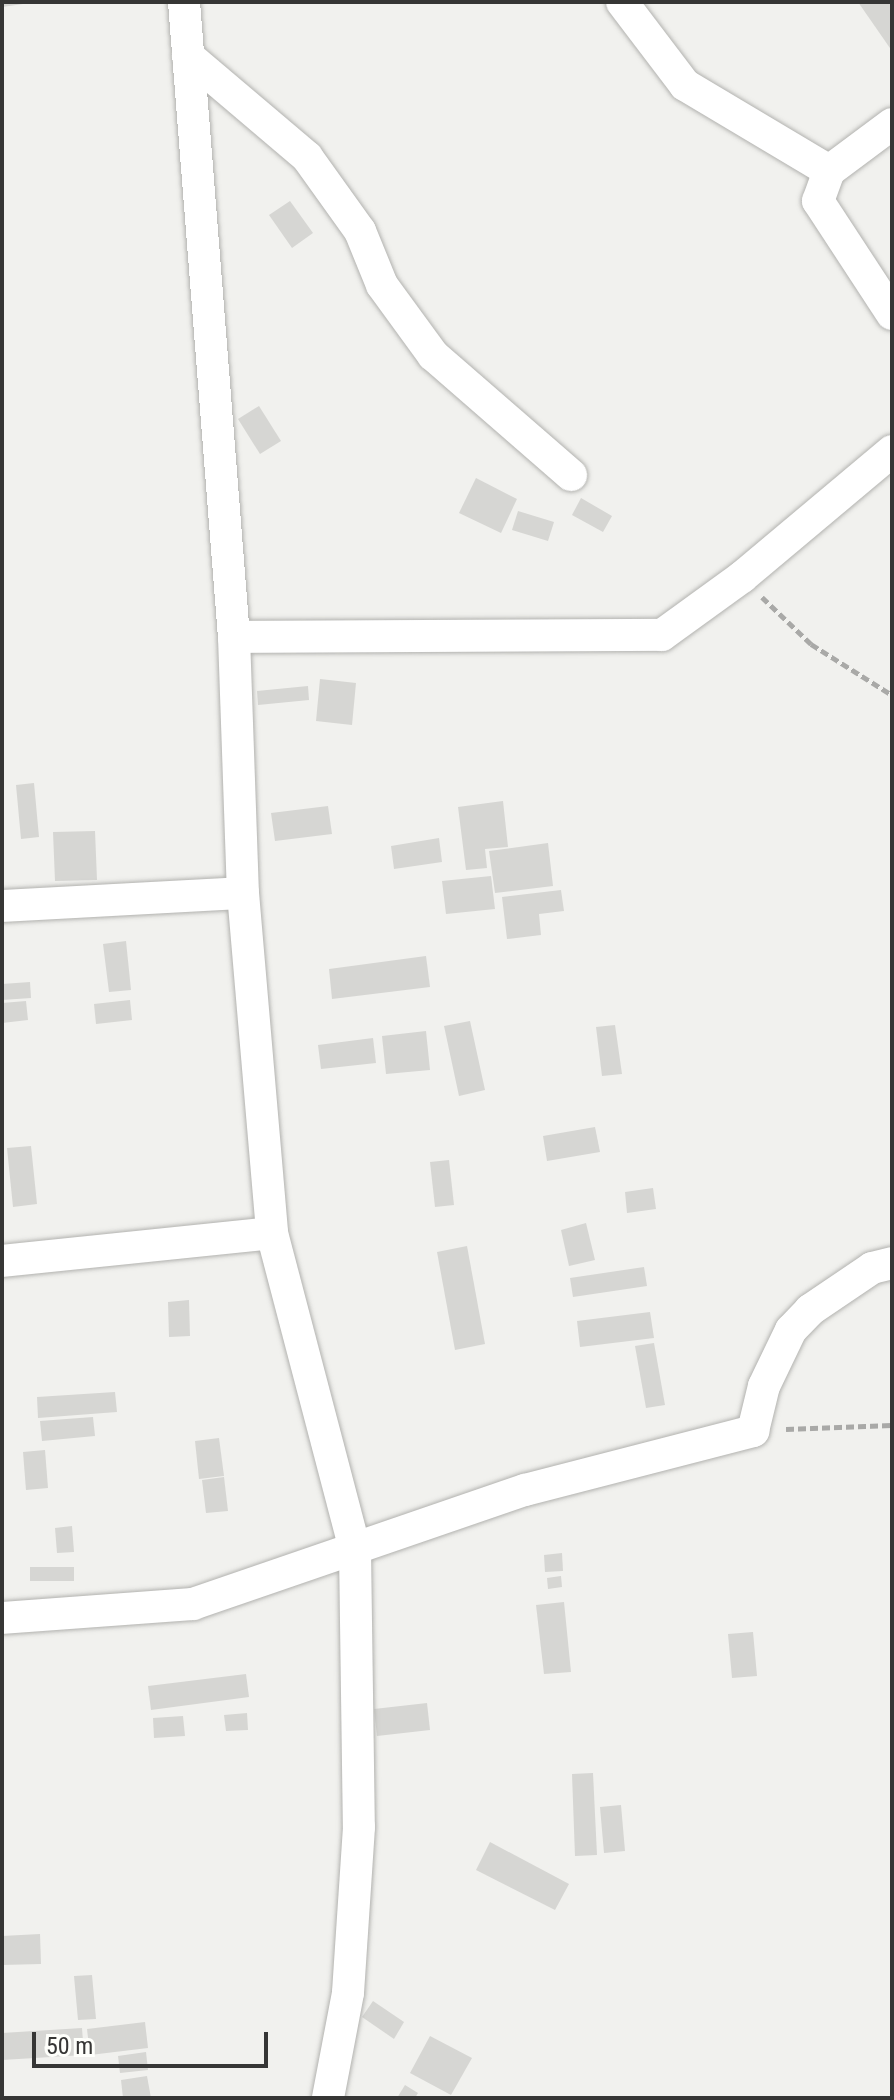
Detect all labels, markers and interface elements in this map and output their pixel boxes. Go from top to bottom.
scale bar [36,2016,272,2066]
text: 50 m [46,2032,93,2060]

